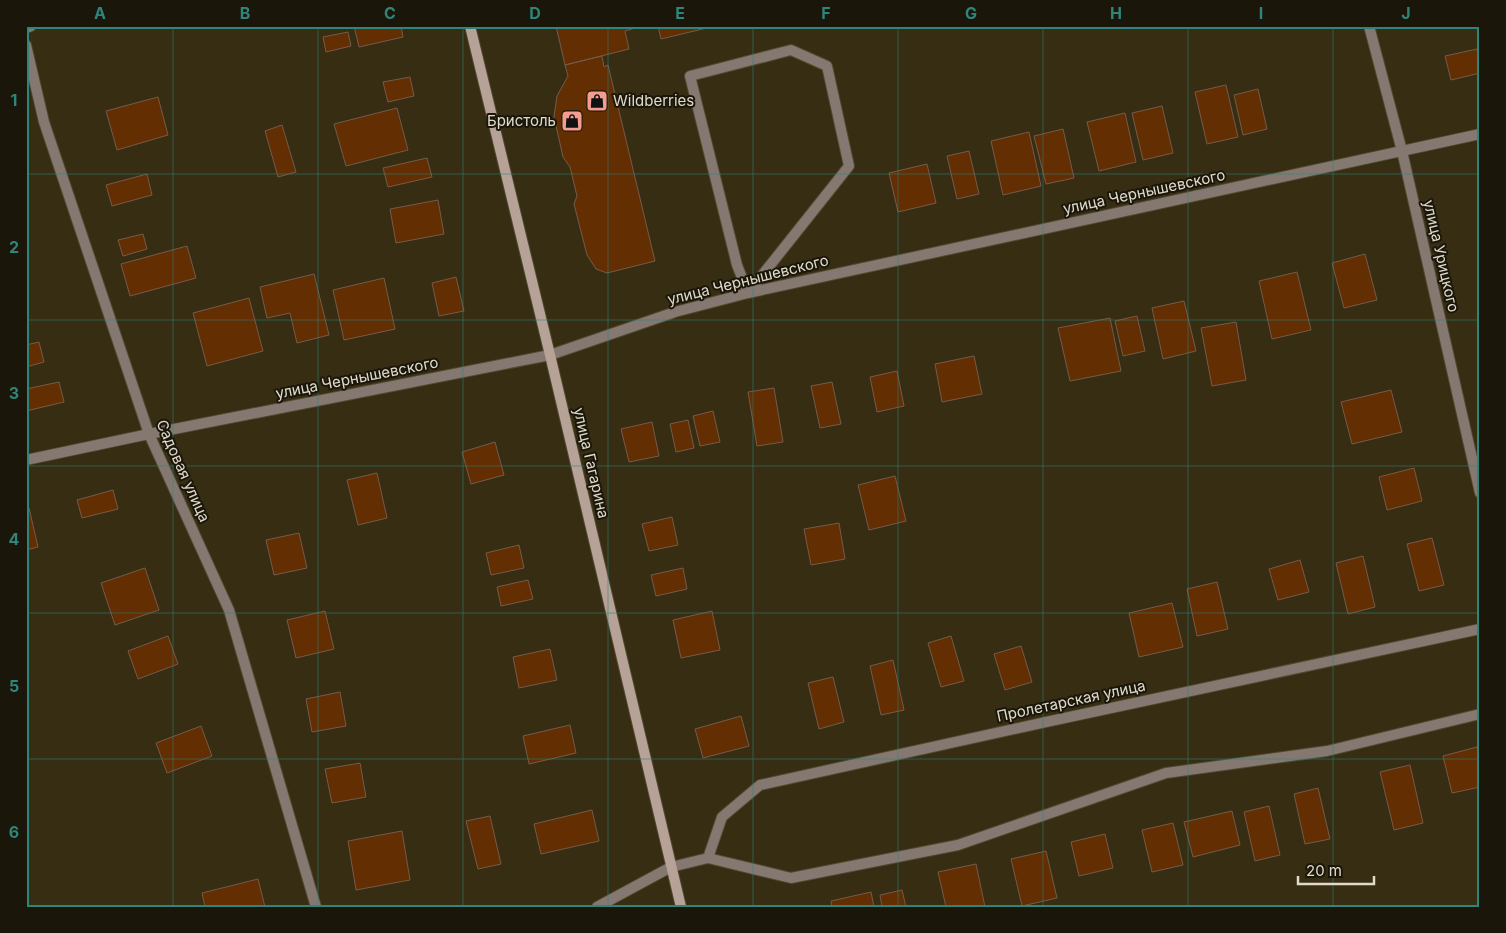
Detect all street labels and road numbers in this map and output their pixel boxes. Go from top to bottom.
street label: улица Чернышевского [1061,165,1227,218]
street label: улица Урицкого [1419,198,1464,314]
street label: улица Чернышевского [665,250,830,309]
street label: улица Чернышевского [274,352,440,403]
street label: улица Гагарина [570,406,613,520]
street label: Садовая улица [152,417,214,525]
street label: Пролетарская улица [995,675,1147,726]

